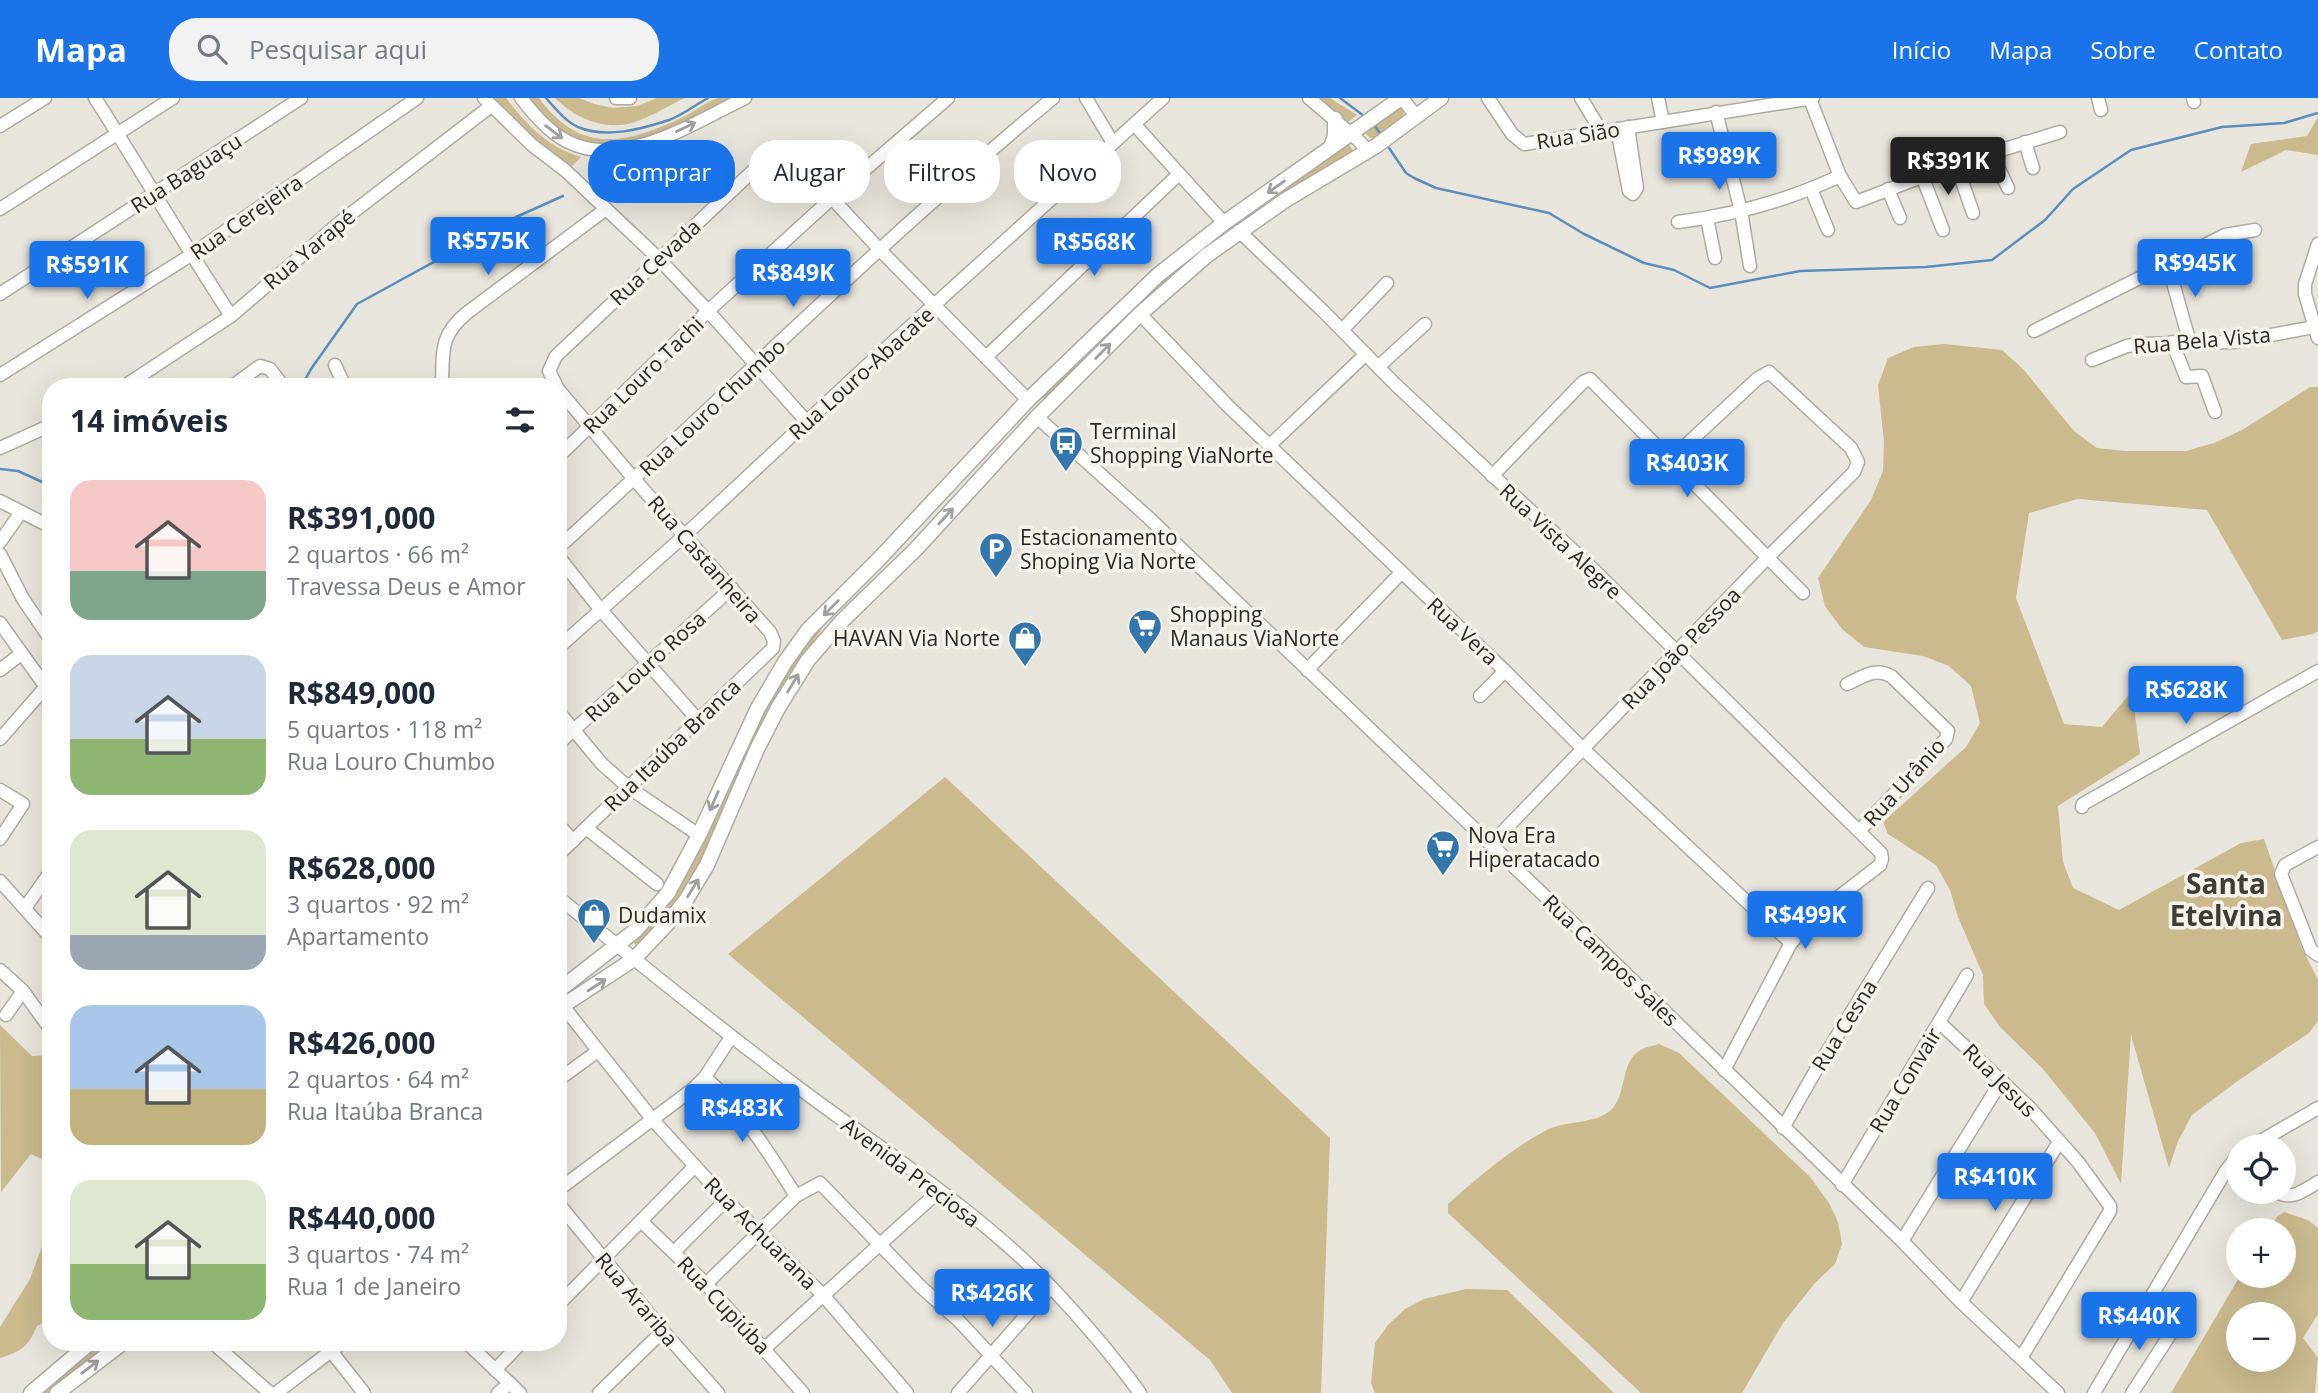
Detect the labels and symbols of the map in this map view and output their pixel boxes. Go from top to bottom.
street label: Rua Sião [1534,115,1622,155]
one-way arrow [675,120,696,134]
one-way arrow [544,125,563,139]
street label: Rua Baguaçu [125,127,247,219]
pin: R$989K [1662,132,1776,192]
pin: R$391K [1891,138,2005,197]
street label: Rua Cerejeira [184,168,308,266]
one-way arrow [1267,180,1286,194]
street label: Rua Yarapé [257,203,361,295]
street label: Rua Cevada [604,213,706,311]
pin: R$575K [431,218,545,277]
pin: R$568K [1037,218,1151,278]
pin: R$945K [2138,240,2252,299]
pin: R$591K [30,242,144,301]
pin: R$849K [736,250,850,309]
street label: Rua Louro-Abacate [782,300,940,446]
street label: Rua Louro Tachi [577,310,709,440]
street label: Rua Bela Vista [2132,320,2272,360]
street label: Rua Louro Chumbo [633,332,791,482]
one-way arrow [1094,343,1111,360]
place label: Terminal Shopping ViaNorte [1090,417,1274,469]
bus stop icon: Terminal Shopping ViaNorte [1047,424,1085,473]
pin: R$403K [1630,440,1744,499]
street label: Rua Vista Alegre [1494,477,1628,605]
street label: Rua Castanheira [642,489,768,629]
one-way arrow [938,507,954,525]
place label: Estacionamento Shoping Via Norte [1020,523,1196,575]
parking icon: Estacionamento Shoping Via Norte [977,530,1015,579]
street label: Rua João Pessoa [1615,581,1747,715]
street label: Rua Vera [1421,591,1505,671]
one-way arrow [823,599,840,616]
place label: Shopping Manaus ViaNorte [1170,600,1339,652]
street label: Rua Louro Rosa [579,604,711,728]
supermarket icon: Shopping Manaus ViaNorte [1126,607,1164,656]
shop icon: HAVAN Via Norte [1006,619,1044,668]
place label: HAVAN Via Norte [833,624,1000,652]
pin: R$628K [2129,666,2243,726]
street label: Rua Itaúba Branca [598,673,746,817]
one-way arrow [786,674,800,694]
street label: Rua Urânio [1857,732,1951,832]
one-way arrow [707,790,721,811]
place label: Nova Era Hiperatacado [1468,821,1600,873]
supermarket icon: Nova Era Hiperatacado [1424,828,1462,877]
district label: Santa Etelvina [2170,864,2282,934]
one-way arrow [687,878,701,898]
street label: Rua Campos Sales [1537,888,1685,1032]
pin: R$499K [1748,892,1862,951]
shop icon: Dudamix [575,896,613,945]
place label: Dudamix [618,901,706,929]
street label: Rua Cesna [1805,974,1883,1076]
one-way arrow [586,977,606,991]
street label: Rua Convair [1863,1022,1948,1138]
street label: Rua Jesus [1957,1037,2043,1123]
pin: R$483K [685,1084,799,1144]
street label: Avenida Preciosa [836,1111,986,1233]
pin: R$410K [1938,1154,2052,1213]
street label: Rua Achuarana [699,1171,823,1295]
street label: Rua Arariba [589,1246,685,1352]
street label: Rua Cupiúba [671,1250,777,1360]
pin: R$426K [935,1270,1049,1329]
pin: R$440K [2082,1292,2196,1352]
one-way arrow [80,1360,99,1374]

